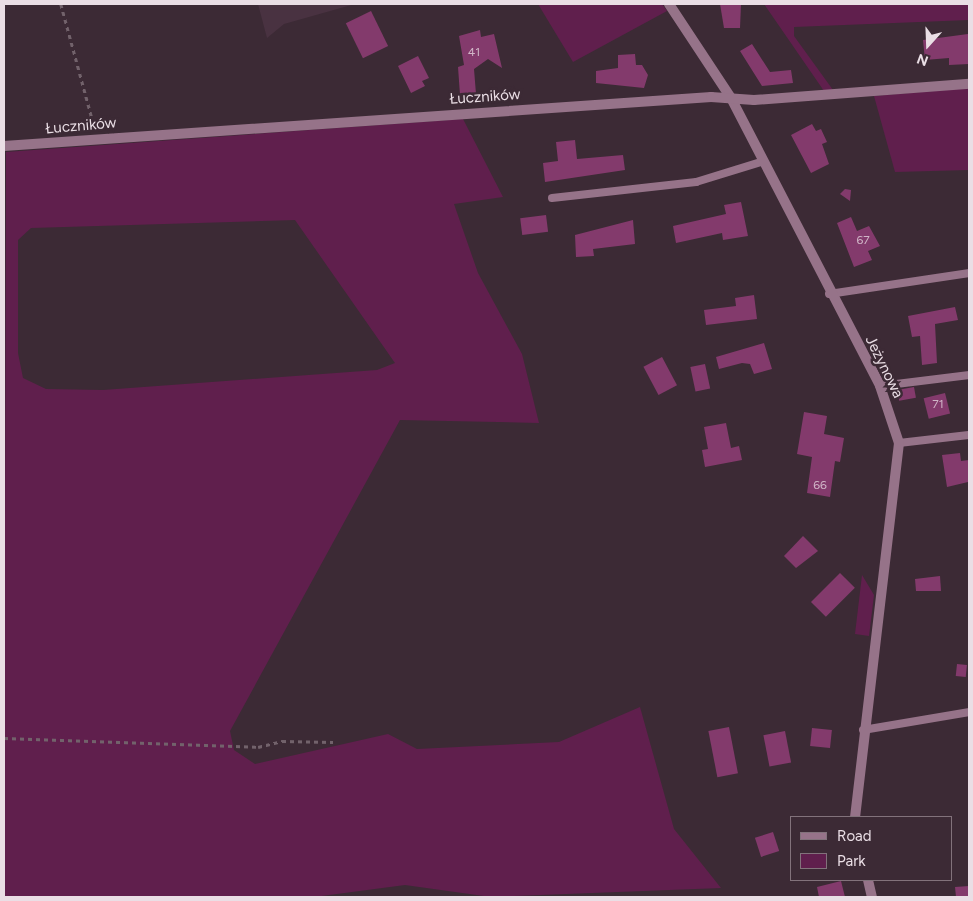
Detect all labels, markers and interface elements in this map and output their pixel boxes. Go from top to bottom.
north arrow [903,20,953,70]
house number: 41 [468,46,480,60]
text: N [915,50,931,69]
street label: Łuczników [449,86,521,108]
street label: Łuczników [45,114,117,138]
house number: 67 [856,234,870,248]
street label: Jeżynowa [861,333,907,401]
house number: 71 [932,398,944,412]
house number: 66 [813,479,827,493]
legend [790,816,953,881]
text: Road [837,827,872,845]
text: Park [837,852,866,870]

